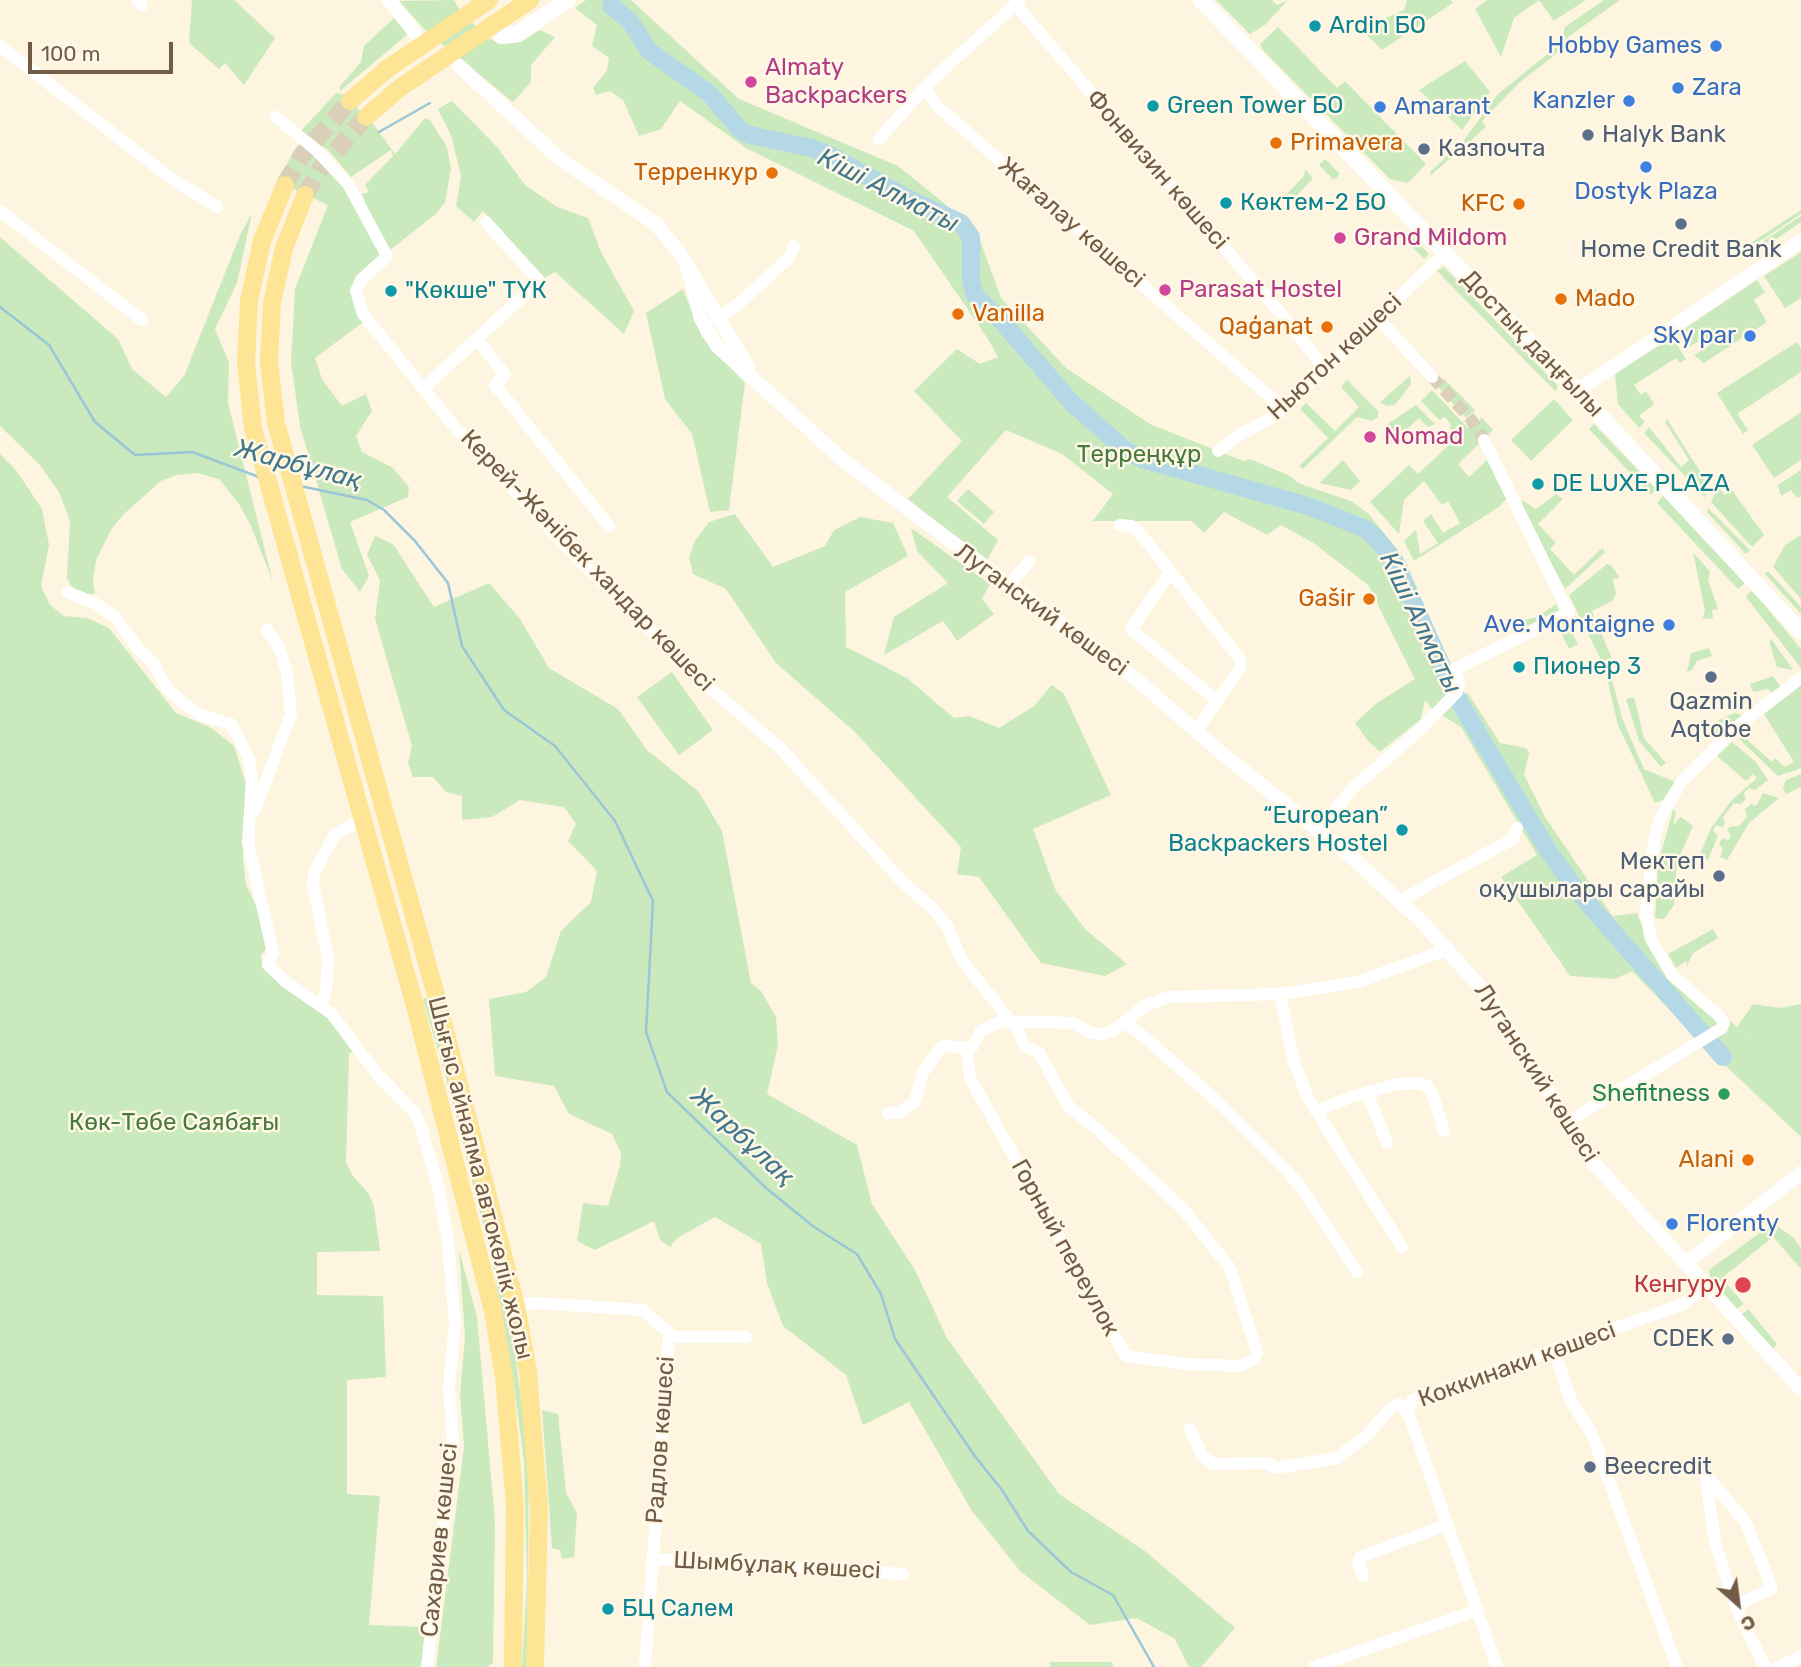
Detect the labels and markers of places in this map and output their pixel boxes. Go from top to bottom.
place label: Ardin БО [1329,12,1426,40]
marker: Ardin БО [1307,18,1323,34]
place label: Hobby Games [1547,32,1702,60]
marker: Hobby Games [1708,38,1724,54]
place label: Almaty Backpackers [765,54,907,110]
marker: Almaty Backpackers [743,74,759,90]
place label: Zara [1692,74,1742,102]
marker: Zara [1670,80,1686,96]
place label: Kanzler [1532,87,1615,115]
place label: Green Tower БО [1167,92,1344,120]
place label: Amarant [1394,93,1491,121]
marker: Kanzler [1621,93,1637,109]
marker: Green Tower БО [1145,98,1161,114]
marker: Amarant [1372,99,1388,115]
place label: Halyk Bank [1602,121,1726,149]
marker: Halyk Bank [1580,127,1596,143]
place label: Primavera [1290,129,1403,157]
marker: Primavera [1268,135,1284,151]
place label: Казпочта [1438,135,1546,163]
marker: Казпочта [1416,141,1432,157]
place label: Терренкур [634,159,758,187]
marker: Dostyk Plaza [1638,159,1654,175]
marker: Терренкур [764,165,780,181]
place label: Dostyk Plaza [1574,178,1718,206]
place label: Көктем-2 БО [1240,189,1386,217]
place label: KFC [1461,190,1505,218]
marker: Көктем-2 БО [1218,195,1234,211]
marker: KFC [1511,196,1527,212]
marker: Home Credit Bank [1673,216,1689,232]
place label: Grand Mildom [1354,224,1507,252]
marker: Grand Mildom [1332,230,1348,246]
place label: Home Credit Bank [1580,236,1782,264]
place label: Parasat Hostel [1179,276,1342,304]
place label: "Көкше" ТҮК [405,277,547,305]
marker: Parasat Hostel [1157,282,1173,298]
marker: "Көкше" ТҮК [383,283,399,299]
place label: Mado [1575,285,1635,313]
marker: Mado [1553,291,1569,307]
place label: Vanilla [972,300,1045,328]
marker: Vanilla [950,306,966,322]
place label: Qaģanat [1219,313,1313,341]
marker: Qaģanat [1319,319,1335,335]
place label: Sky par [1653,322,1736,350]
marker: Sky par [1742,328,1758,344]
place label: Nomad [1384,423,1463,451]
marker: Nomad [1362,429,1378,445]
place label: DE LUXE PLAZA [1552,470,1730,498]
marker: DE LUXE PLAZA [1530,476,1546,492]
place label: Gašir [1298,585,1355,613]
marker: Gašir [1361,591,1377,607]
place label: Ave. Montaigne [1483,611,1655,639]
marker: Ave. Montaigne [1661,617,1677,633]
place label: Пионер 3 [1533,653,1641,681]
marker: Пионер 3 [1511,659,1527,675]
marker: Qazmin Aqtobe [1703,669,1719,685]
place label: Qazmin Aqtobe [1669,688,1753,744]
place label: “European” Backpackers Hostel [1168,802,1388,858]
marker: “European” Backpackers Hostel [1394,822,1410,838]
place label: Мектеп оқушылары сарайы [1479,848,1705,904]
marker: Мектеп оқушылары сарайы [1711,868,1727,884]
place label: Shefitness [1592,1080,1710,1108]
marker: Shefitness [1716,1086,1732,1102]
place label: Alani [1678,1146,1734,1174]
marker: Alani [1740,1152,1756,1168]
place label: Florenty [1686,1210,1779,1238]
marker: Florenty [1664,1216,1680,1232]
place label: Кенгуру [1634,1271,1727,1299]
marker: Кенгуру [1733,1275,1753,1295]
place label: CDEK [1653,1325,1714,1353]
marker: CDEK [1720,1331,1736,1347]
place label: Beecredit [1604,1453,1712,1481]
marker: Beecredit [1582,1459,1598,1475]
place label: БЦ Салем [622,1595,734,1623]
marker: БЦ Салем [600,1601,616,1617]

